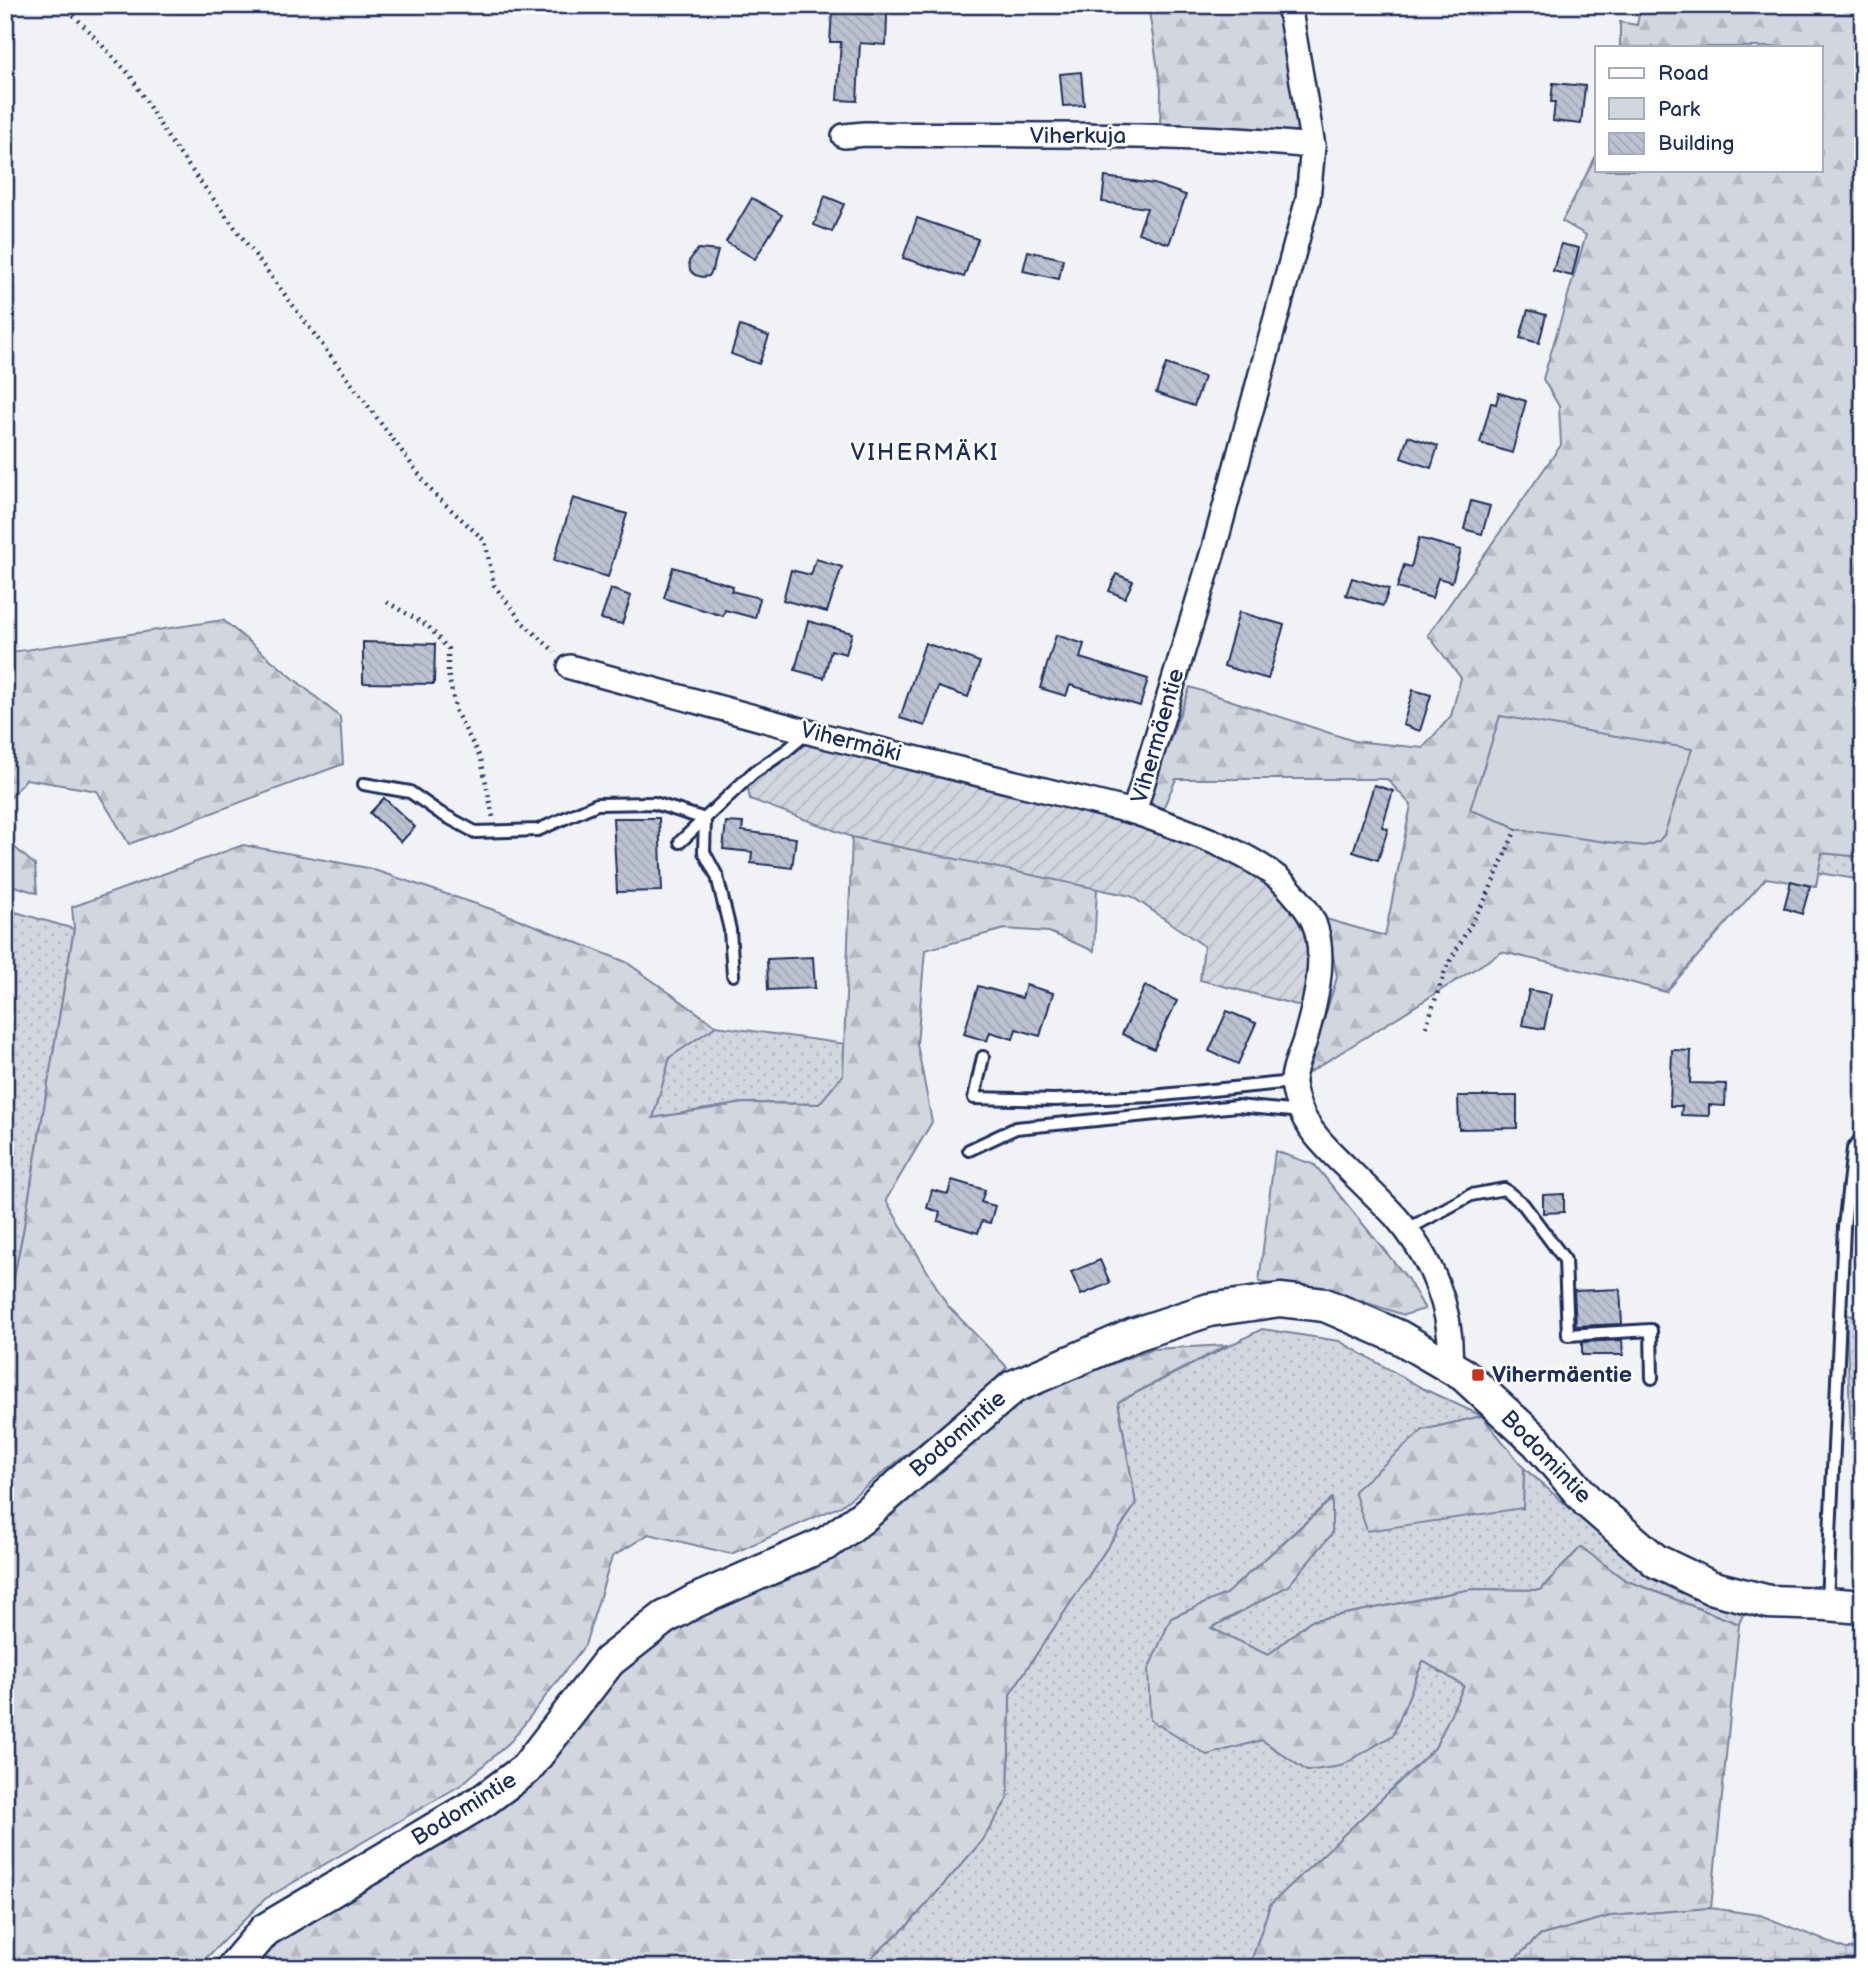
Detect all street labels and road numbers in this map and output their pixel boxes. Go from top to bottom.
street label: Viherkuja [1030,122,1126,150]
street label: Vihermäentie [1125,665,1191,807]
street label: Vihermäki [798,716,904,768]
street label: Bodomintie [904,1385,1012,1483]
street label: Bodomintie [1495,1405,1597,1509]
street label: Bodomintie [406,1766,522,1852]

